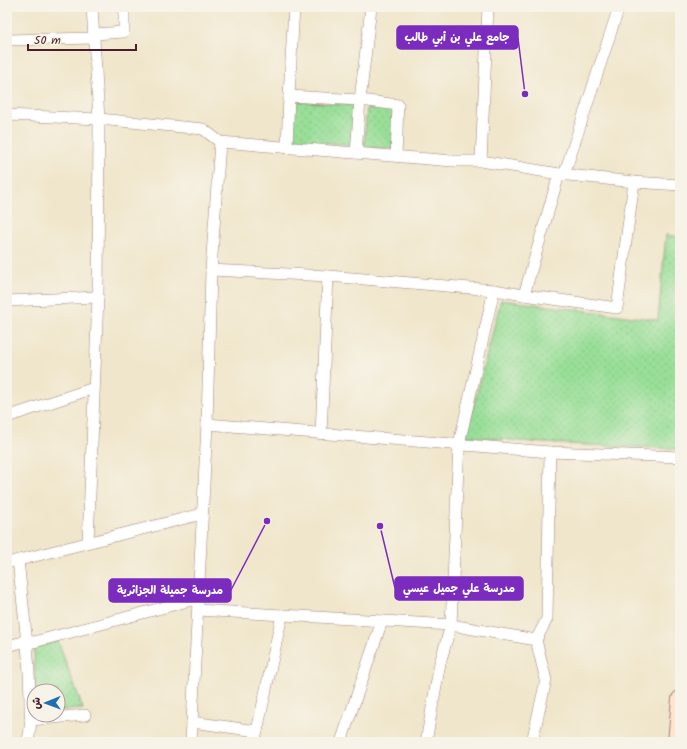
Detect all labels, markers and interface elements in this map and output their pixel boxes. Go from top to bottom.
scale bar [28,26,136,52]
callout: جامع علي بن أبي طالب [397,26,518,49]
text: جامع علي بن أبي طالب [404,29,510,47]
text: 50 m [34,31,61,50]
callout: مدرسة علي جميل عيسي [395,577,523,600]
callout: مدرسة جميلة الجزائرية [109,579,231,602]
text: مدرسة علي جميل عيسي [403,580,515,598]
text: مدرسة جميلة الجزائرية [117,582,223,600]
north arrow [26,683,66,723]
text: ش [28,697,46,709]

